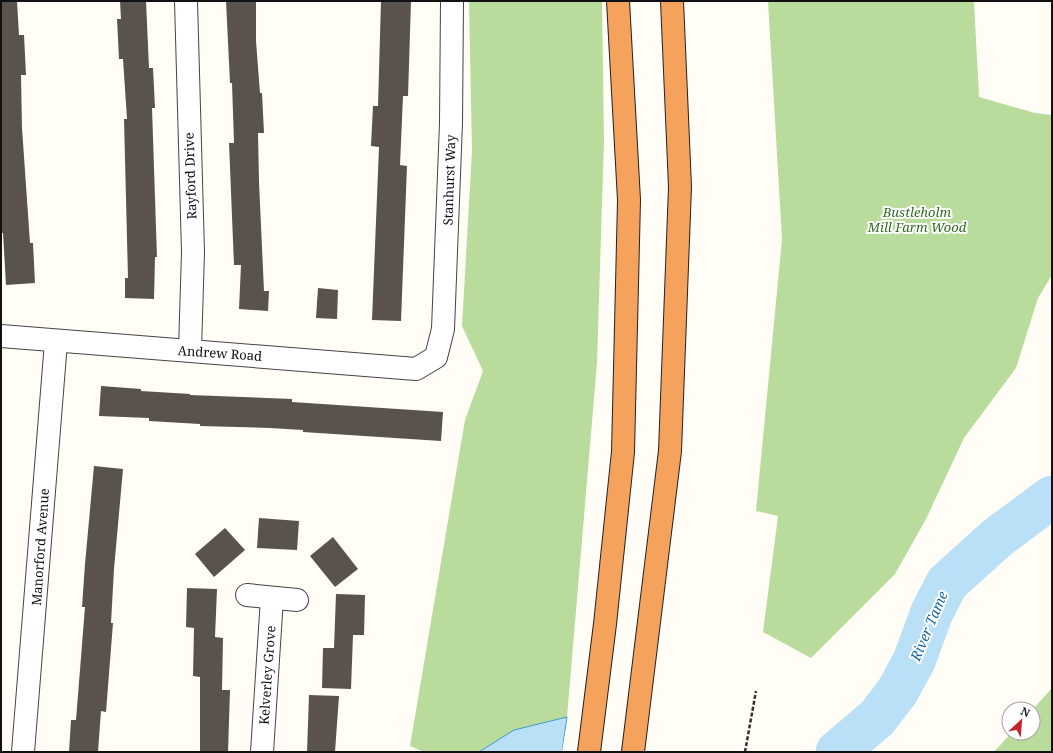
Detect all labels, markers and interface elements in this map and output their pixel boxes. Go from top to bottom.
street label: Rayford Drive [179,132,201,220]
street label: Stanhurst Way [438,134,460,226]
park label: Bustleholm Mill Farm Wood [867,203,967,236]
street label: Andrew Road [177,341,263,365]
street label: Manorford Avenue [27,488,53,606]
water label: River Tame [905,588,952,664]
street label: Kelverley Grove [255,625,279,725]
north arrow [1001,701,1041,741]
text: N [1018,703,1033,720]

